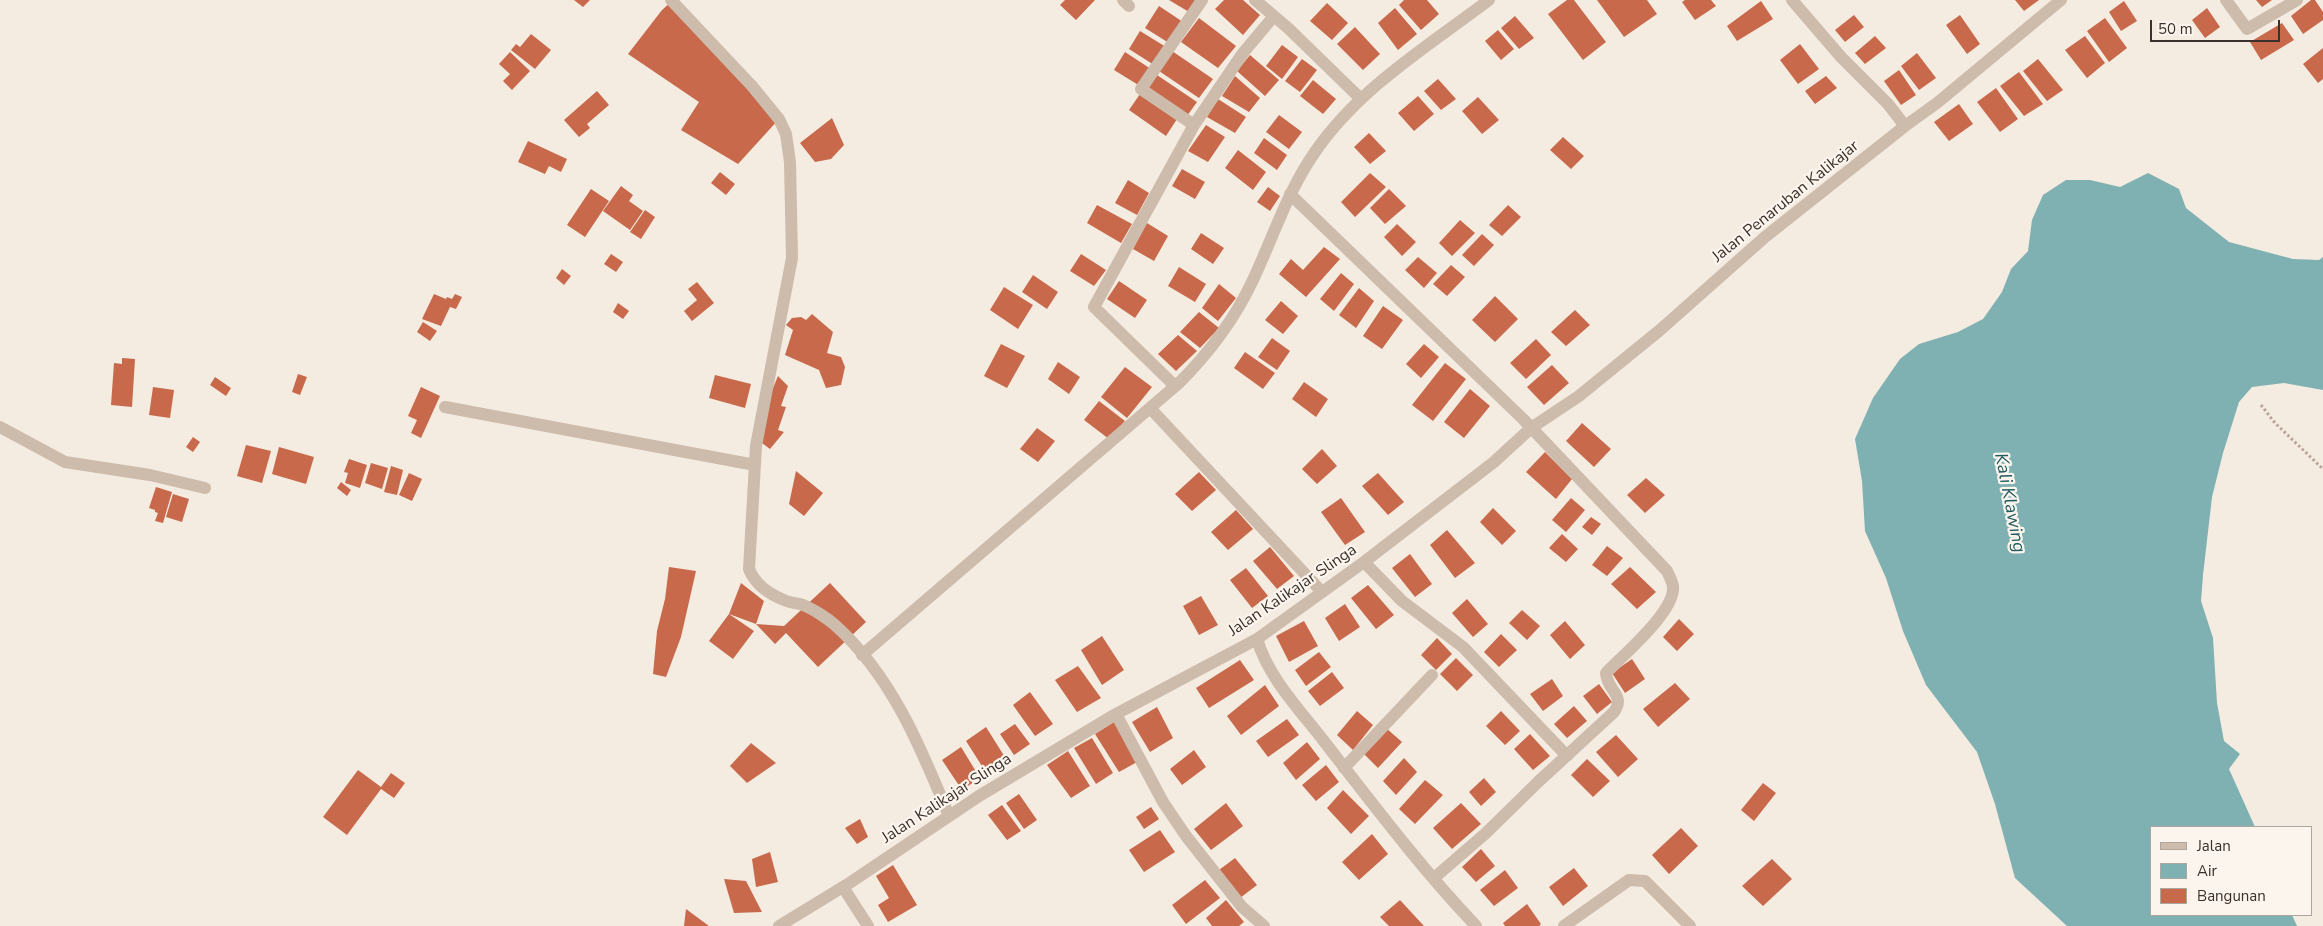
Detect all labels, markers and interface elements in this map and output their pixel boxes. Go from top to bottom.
scale bar [2153,10,2283,42]
text: 50 m [2158,19,2193,39]
street label: Jalan Penaruban Kalikajar [1709,137,1863,267]
water label: Kali Klawing [1989,451,2029,555]
street label: Jalan Kalikajar Slinga [1225,541,1361,641]
street label: Jalan Kalikajar Slinga [879,750,1015,848]
legend [2150,826,2313,916]
text: Jalan [2197,836,2231,856]
text: Air [2197,861,2217,881]
text: Bangunan [2197,886,2266,906]

